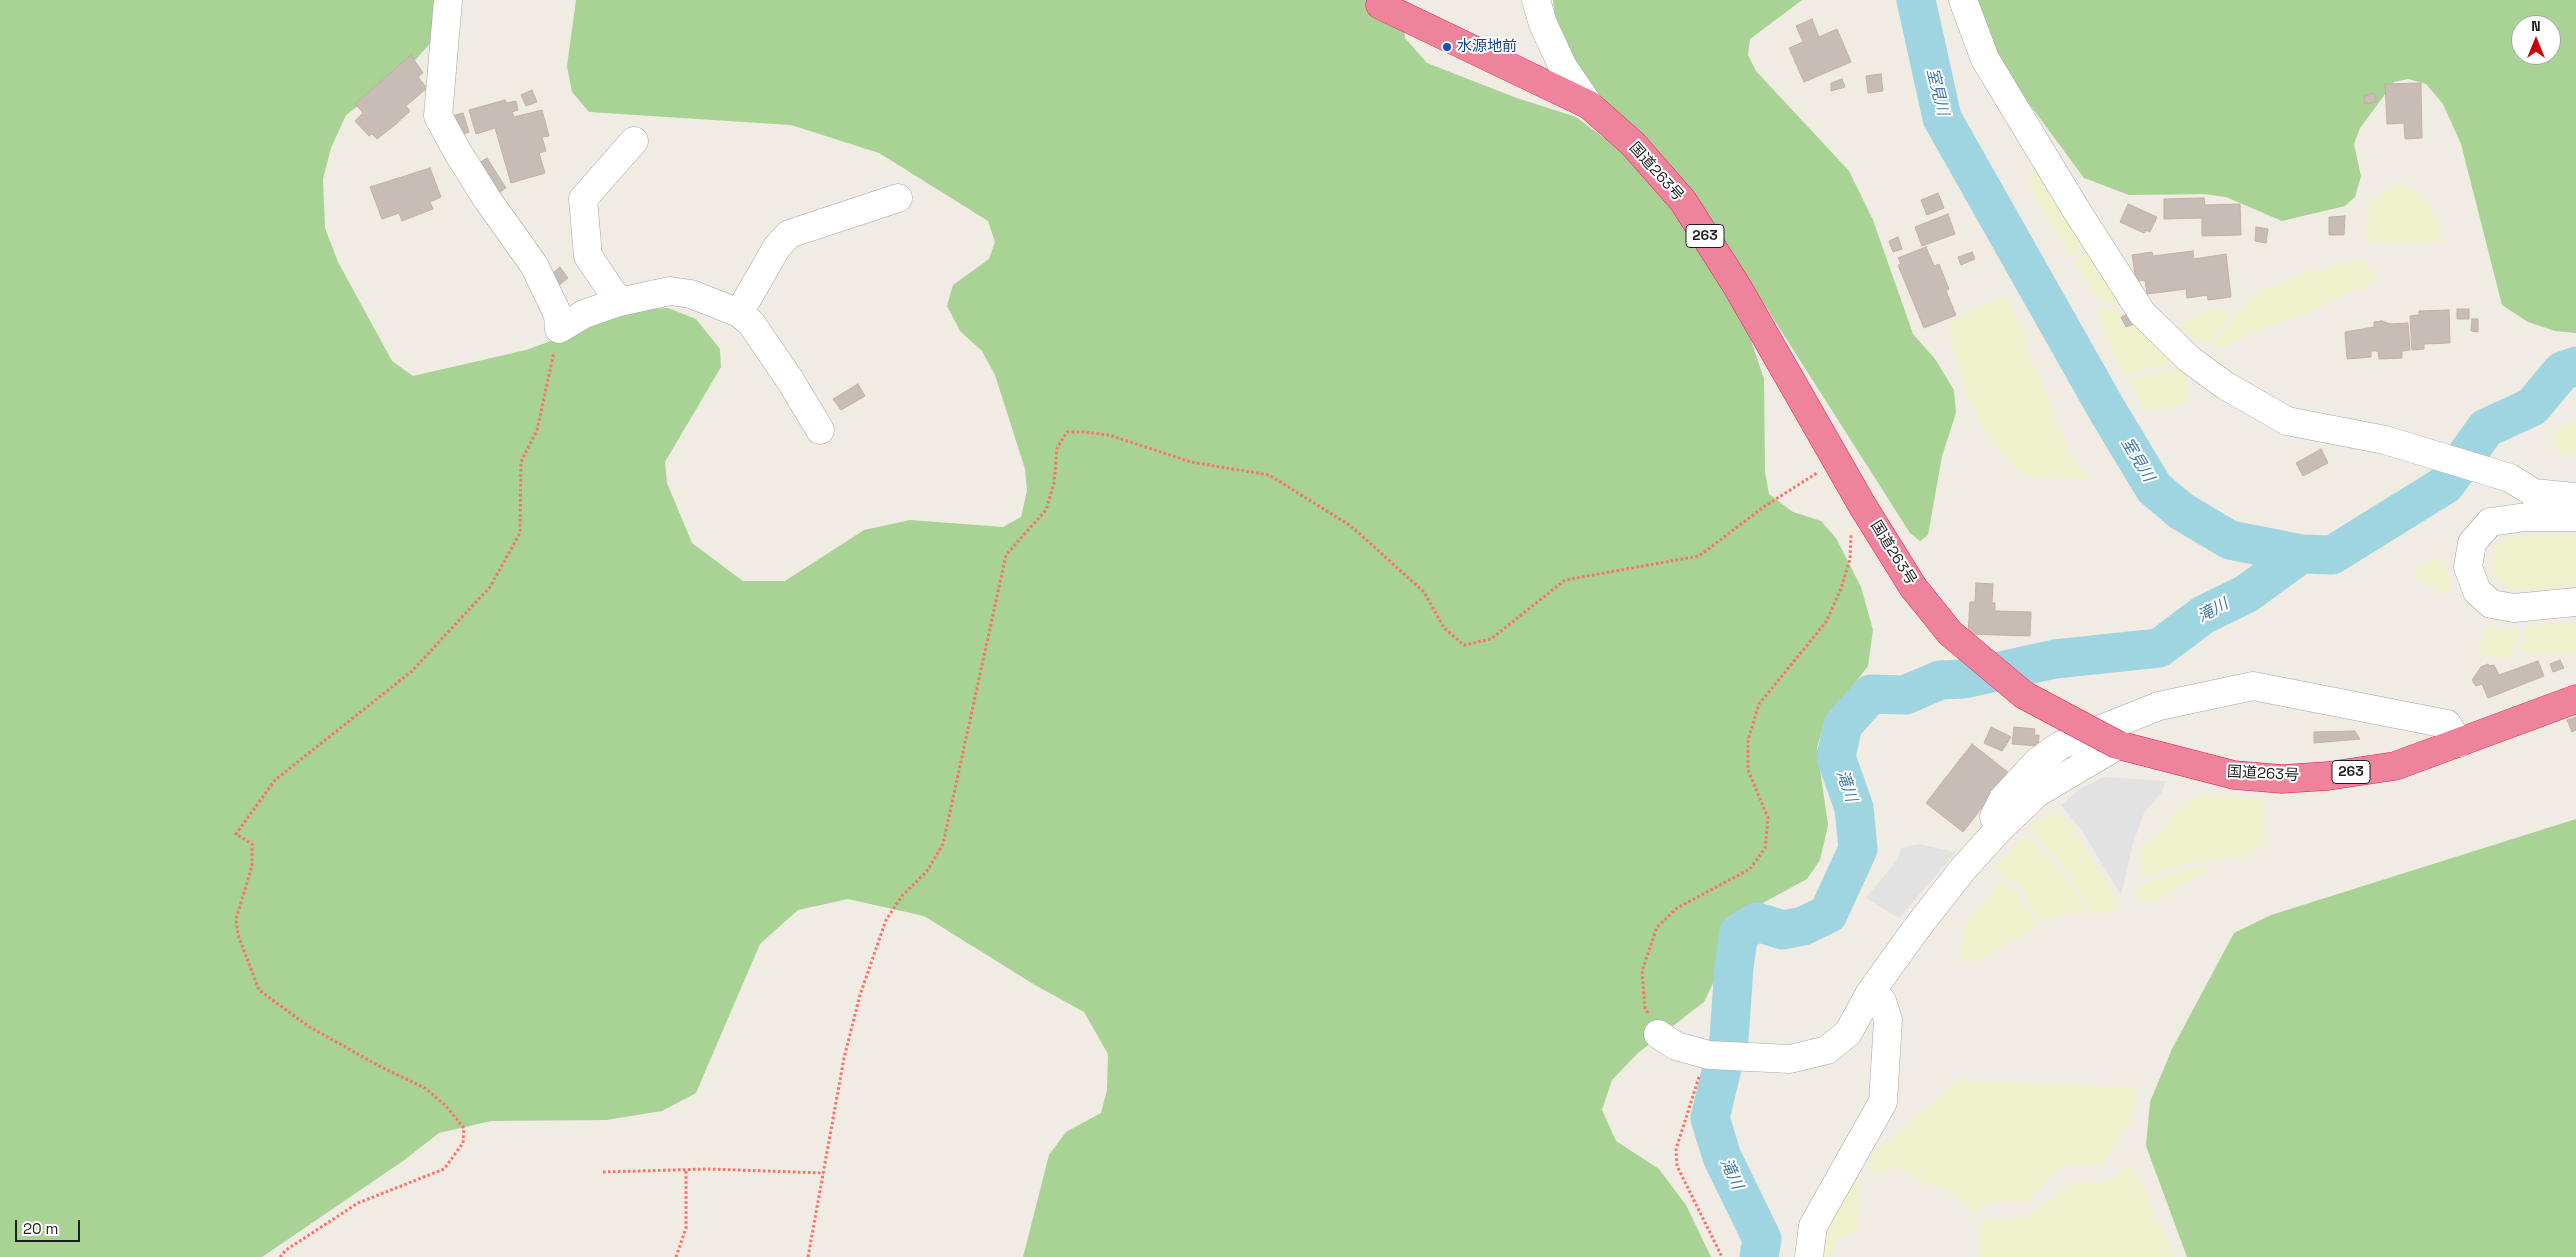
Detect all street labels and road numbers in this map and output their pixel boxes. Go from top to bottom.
street label: 国道263号 [1625,139,1687,205]
road number: 263 [1686,225,1724,248]
street label: 国道263号 [1866,518,1920,588]
road number: 263 [2332,760,2370,784]
street label: 国道263号 [2226,763,2300,785]

